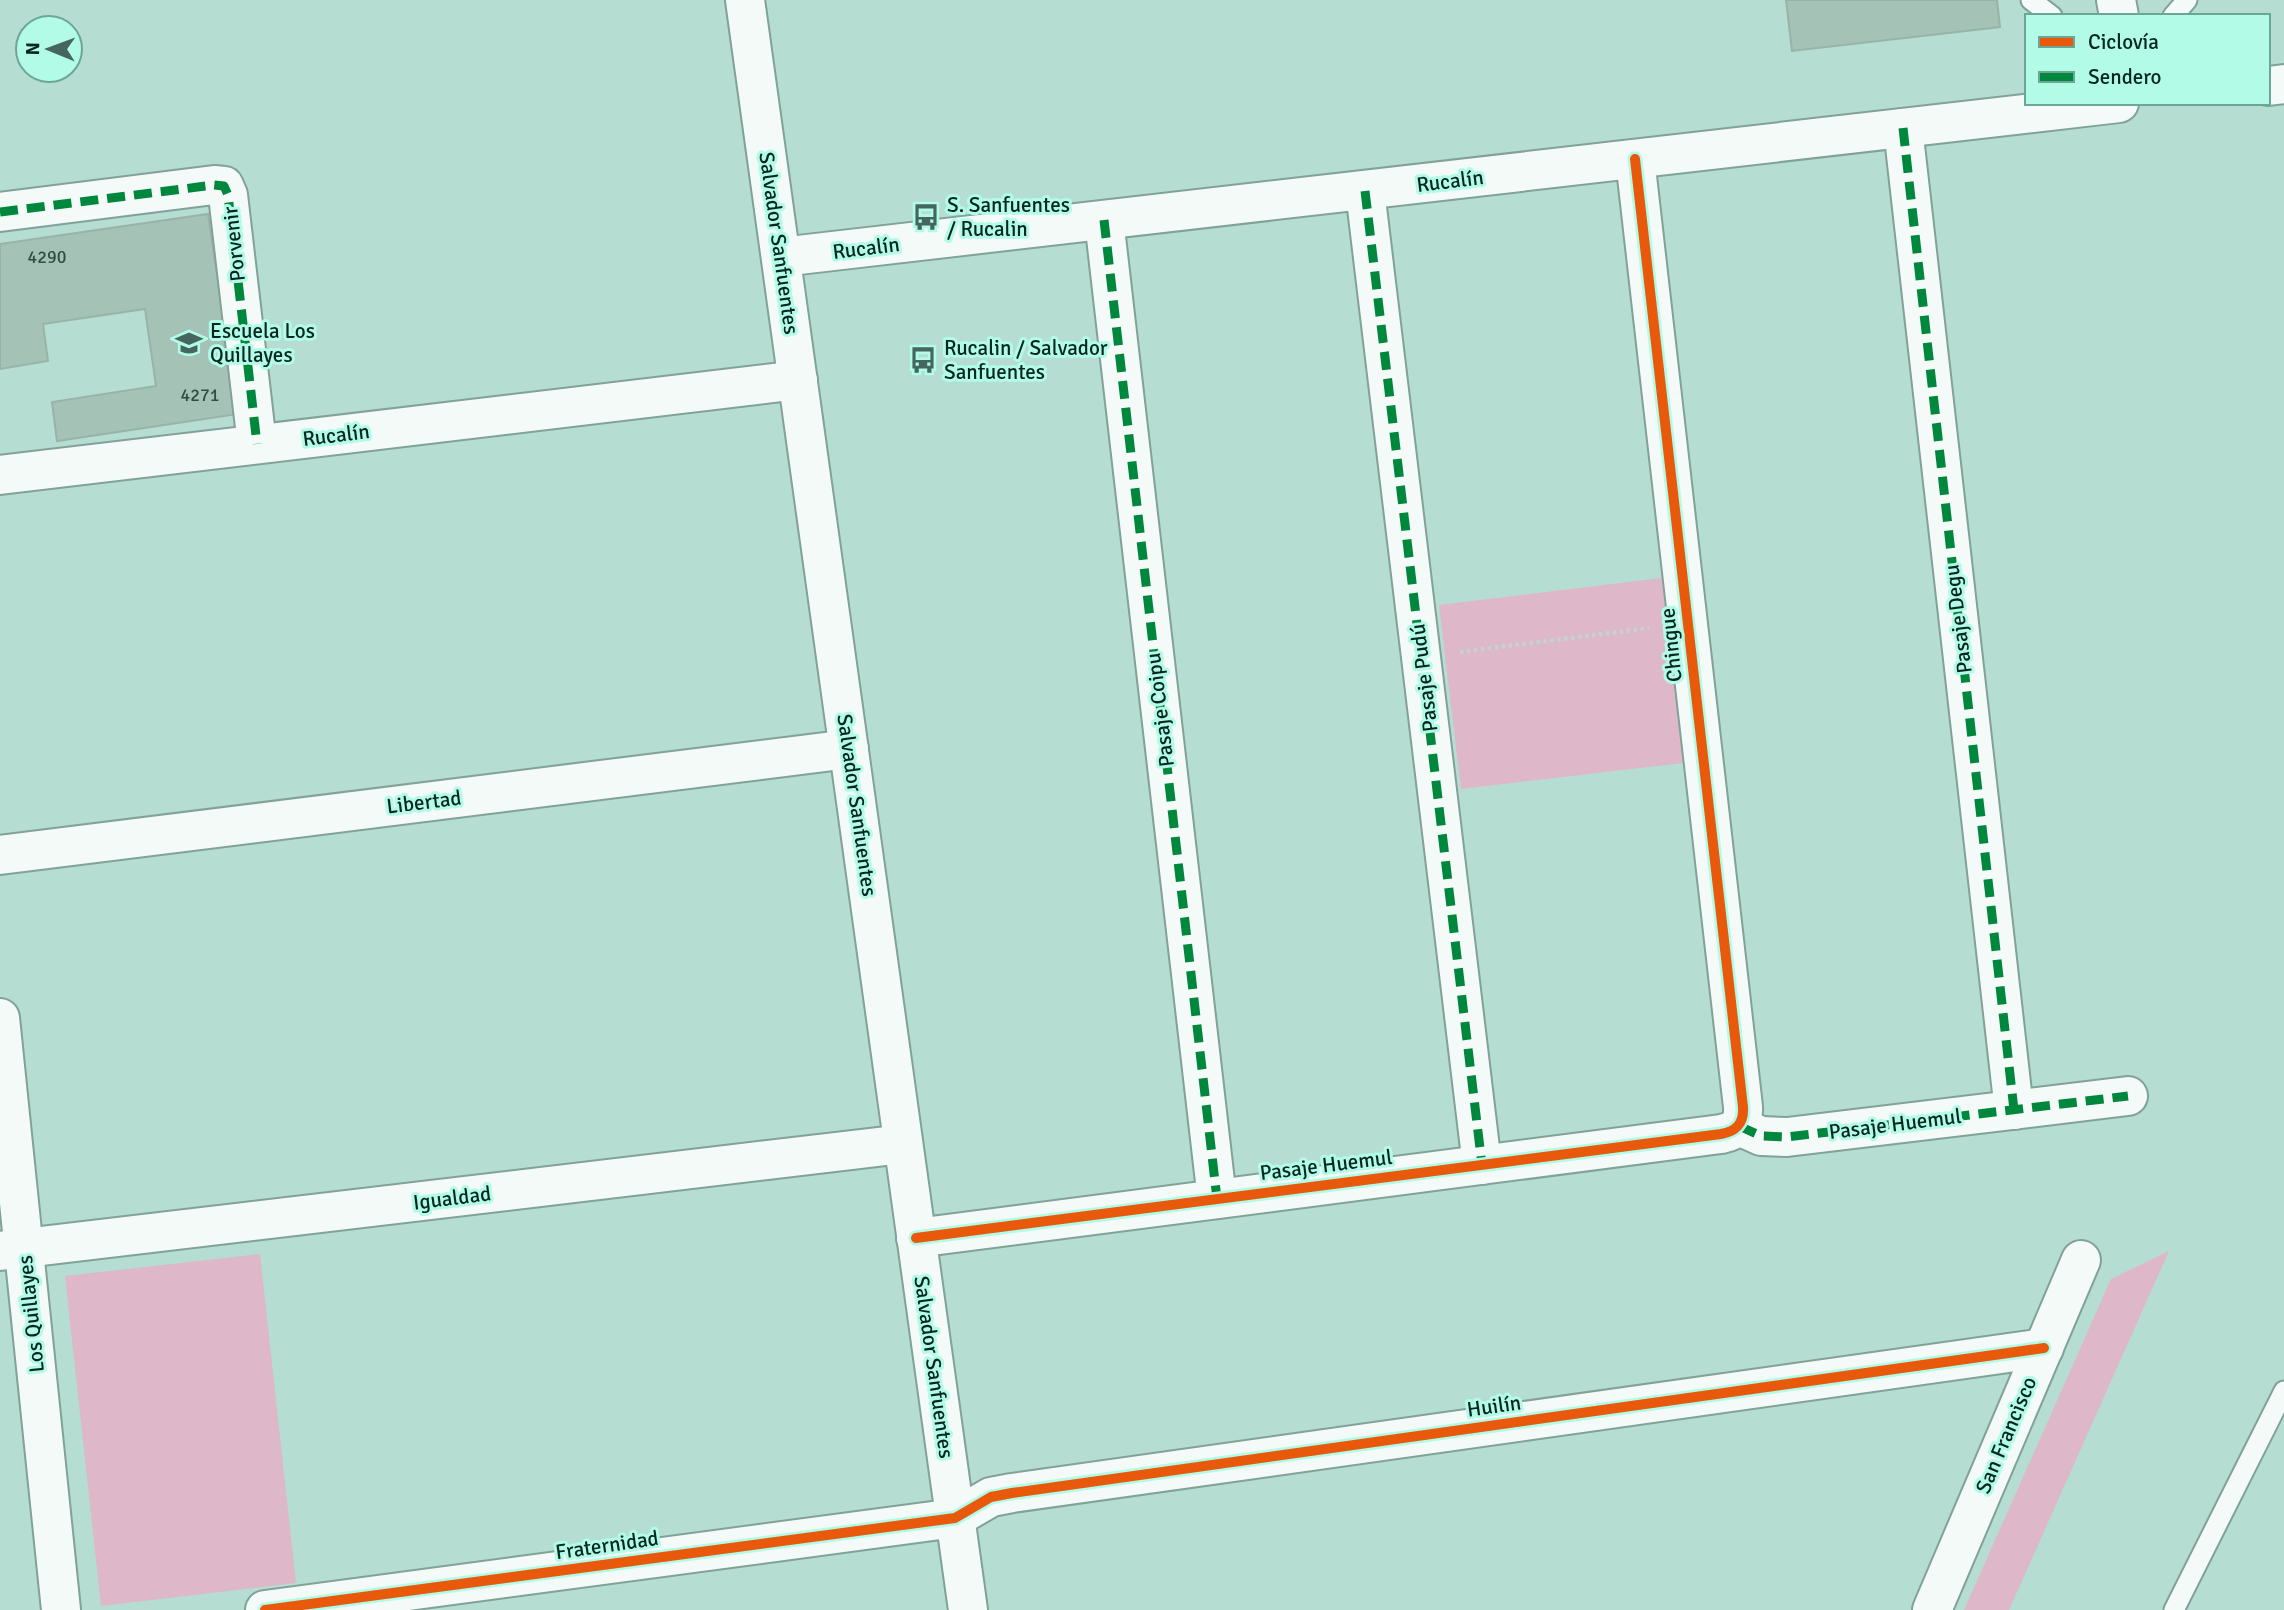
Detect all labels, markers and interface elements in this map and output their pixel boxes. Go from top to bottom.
north arrow [14,14,84,84]
legend [2025,14,2270,105]
text: Ciclovía [2088,29,2159,55]
text: N [21,42,45,56]
text: Sendero [2088,64,2162,90]
street label: Salvador Sanfuentes [753,150,805,336]
street label: Rucalín [1415,164,1485,198]
place label: S. Sanfuentes / Rucalin [947,192,1070,242]
bus stop icon: S. Sanfuentes / Rucalin [911,202,941,232]
street label: Porvenir [217,205,251,283]
street label: Rucalín [831,231,901,265]
house number: 4290 [28,246,66,268]
place label: Escuela Los Quillayes [210,318,315,368]
school or university icon: Escuela Los Quillayes [174,328,204,358]
place label: Rucalin / Salvador Sanfuentes [944,335,1108,385]
bus stop icon: Rucalin / Salvador Sanfuentes [908,345,938,375]
house number: 4271 [181,384,219,406]
street label: Rucalín [301,418,371,452]
street label: Pasaje Degu [1938,563,1978,675]
street label: Chingue [1654,607,1688,683]
street label: Pasaje Pudú [1404,622,1444,734]
street label: Pasaje Coipu [1140,651,1180,769]
street label: Salvador Sanfuentes [831,712,883,898]
street label: Libertad [385,785,463,819]
street label: Pasaje Huemul [1827,1103,1963,1145]
street label: Pasaje Huemul [1258,1144,1394,1186]
street label: Igualdad [412,1180,492,1216]
street label: Los Quillayes [12,1254,50,1374]
street label: Salvador Sanfuentes [908,1274,960,1460]
street label: San Francisco [1970,1373,2042,1497]
street label: Huilín [1465,1389,1523,1423]
street label: Fraternidad [554,1525,660,1565]

